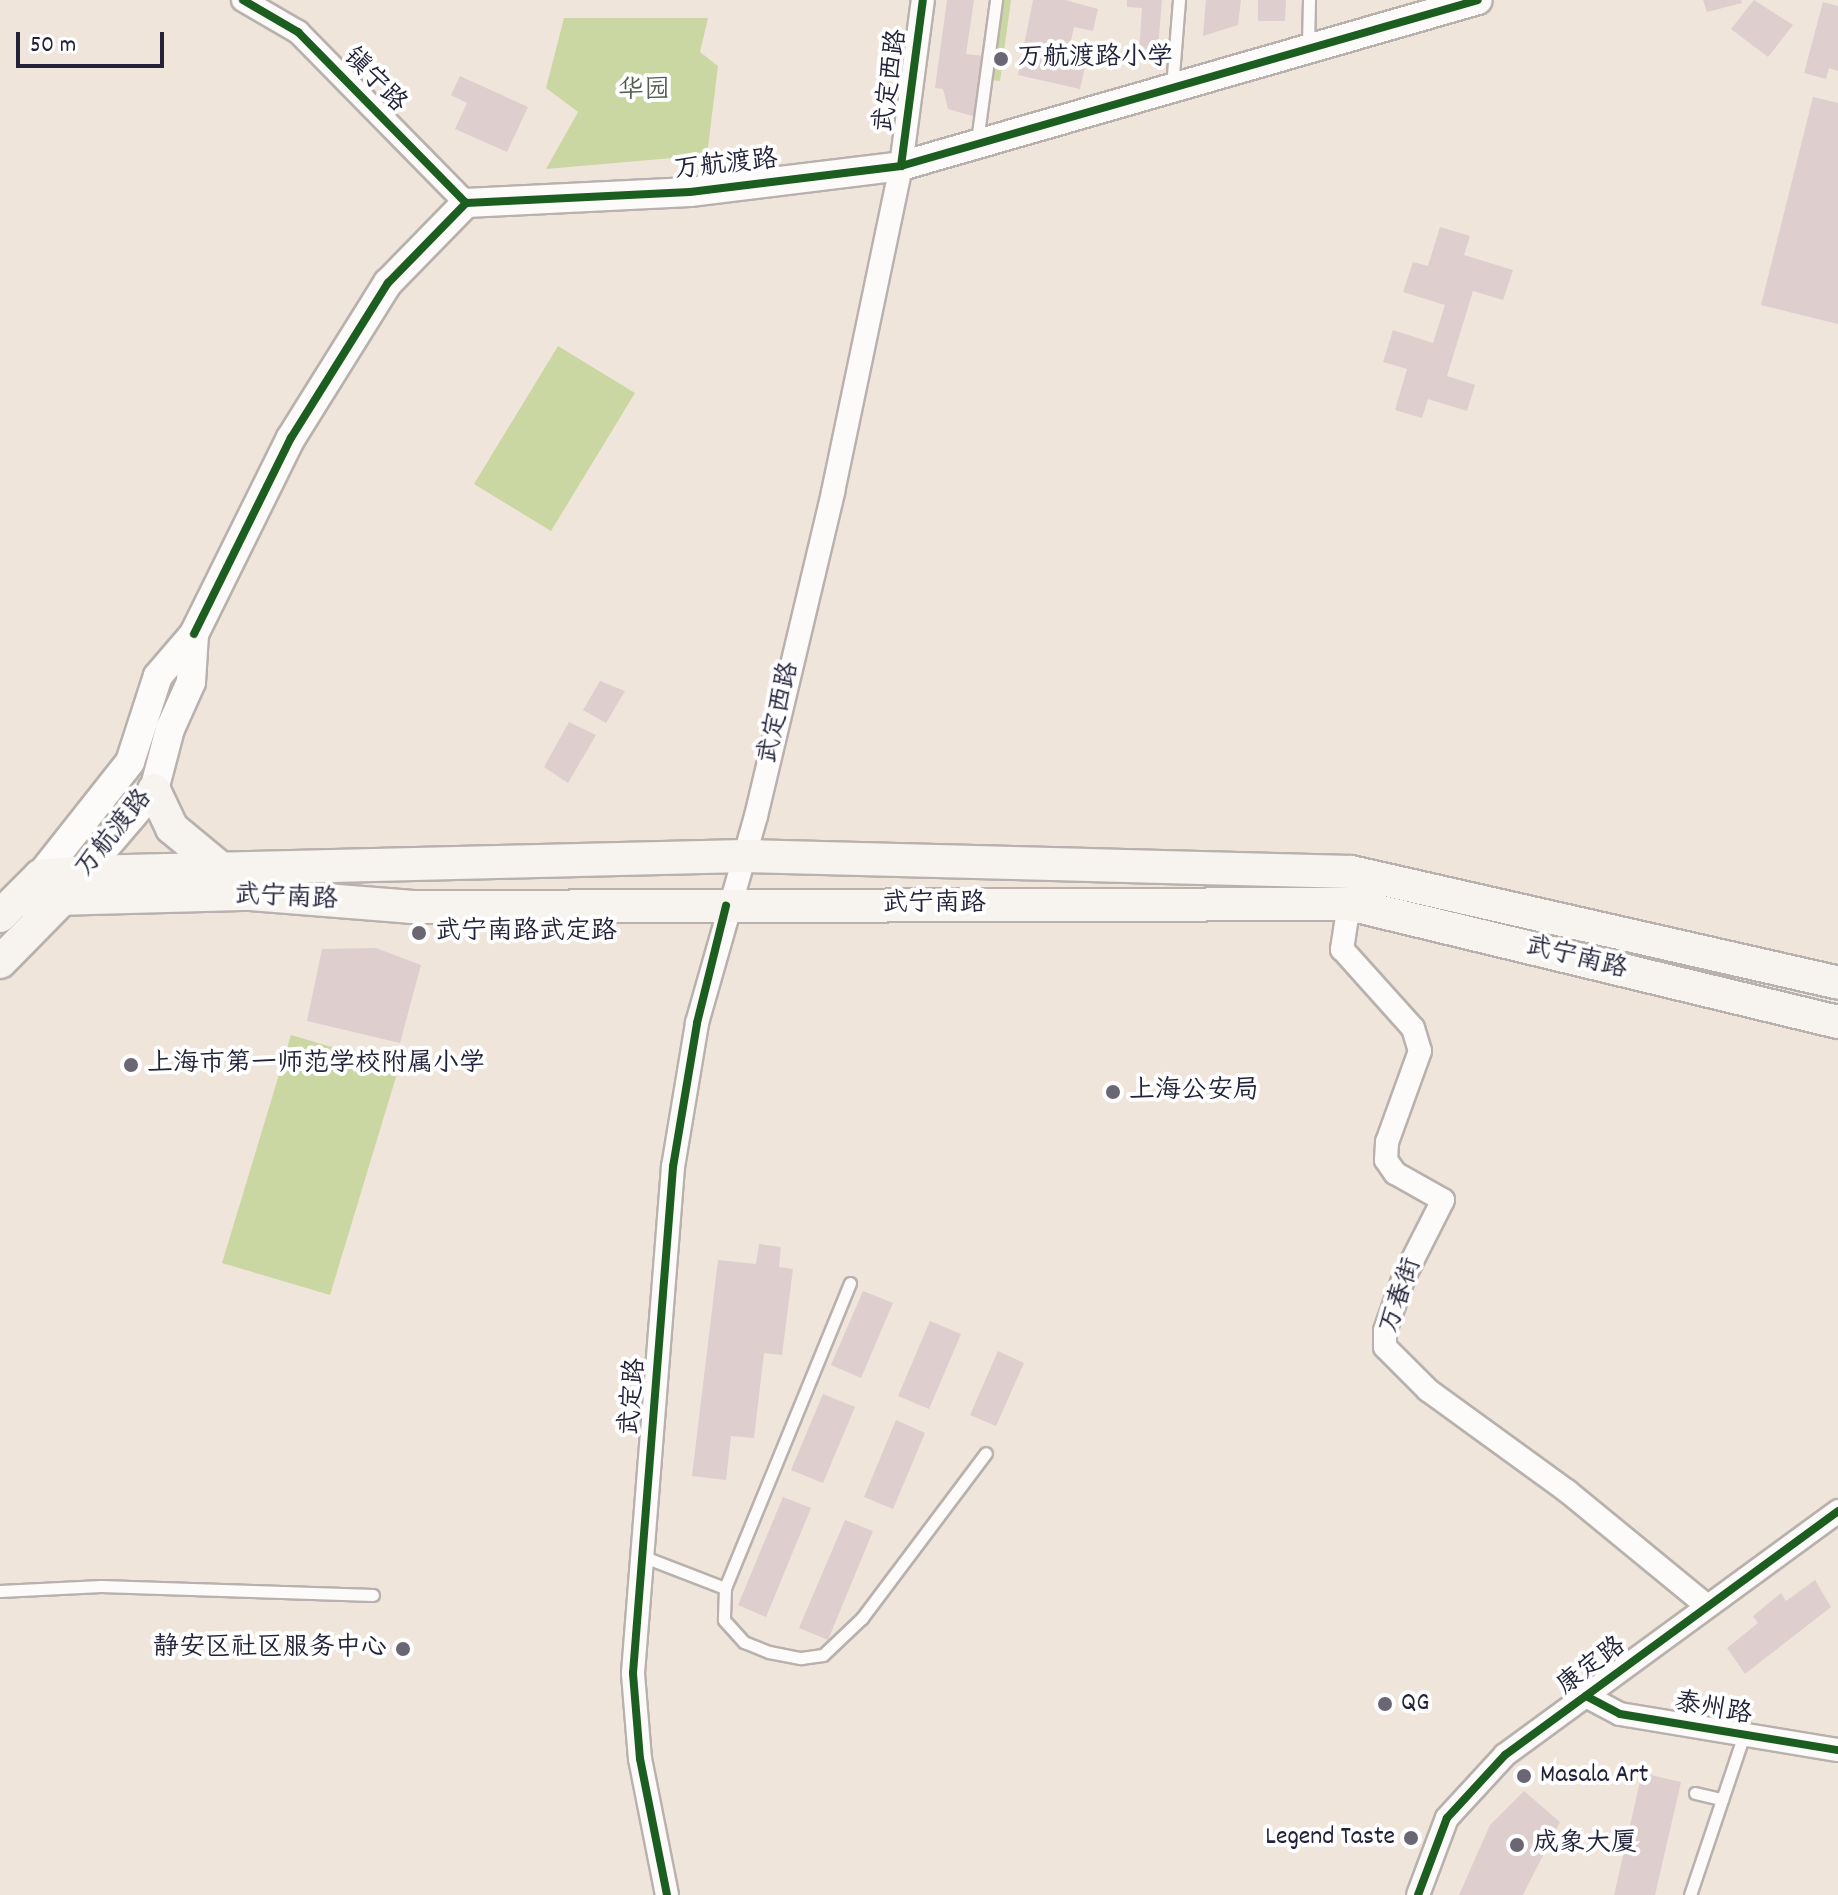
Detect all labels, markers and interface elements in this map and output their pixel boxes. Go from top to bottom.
scale bar [20,16,168,66]
street label: 武定西路 [869,27,915,135]
text: 50 m [30,29,76,63]
street label: 镇宁路 [336,42,412,120]
place label: 万航渡路小学 [1017,43,1173,75]
marker: 万航渡路小学 [992,50,1010,68]
park label: 华园 [618,76,670,108]
street label: 万航渡路 [673,145,779,187]
street label: 武定西路 [753,659,807,767]
street label: 万航渡路 [70,784,160,884]
street label: 武宁南路 [233,881,339,917]
street label: 武宁南路 [882,889,986,921]
place label: 武宁南路武定路 [435,917,617,949]
marker: 武宁南路武定路 [410,924,428,942]
street label: 武宁南路 [1522,931,1630,987]
place label: 上海市第一师范学校附属小学 [147,1049,485,1081]
marker: 上海市第一师范学校附属小学 [122,1056,140,1074]
place label: 上海公安局 [1129,1076,1259,1108]
marker: 上海公安局 [1104,1083,1122,1101]
street label: 万春街 [1375,1254,1429,1338]
street label: 武定路 [615,1357,653,1437]
street label: 康定路 [1551,1631,1633,1703]
place label: 静安区社区服务中心 [153,1633,387,1665]
marker: 静安区社区服务中心 [394,1640,412,1658]
place label: QG [1401,1688,1429,1720]
street label: 泰州路 [1672,1688,1754,1732]
marker: QG [1376,1695,1394,1713]
place label: Masala Art [1540,1760,1648,1792]
marker: Masala Art [1515,1767,1533,1785]
place label: Legend Taste [1265,1822,1395,1854]
marker: Legend Taste [1402,1829,1420,1847]
place label: 成象大厦 [1533,1829,1637,1861]
marker: 成象大厦 [1508,1836,1526,1854]

